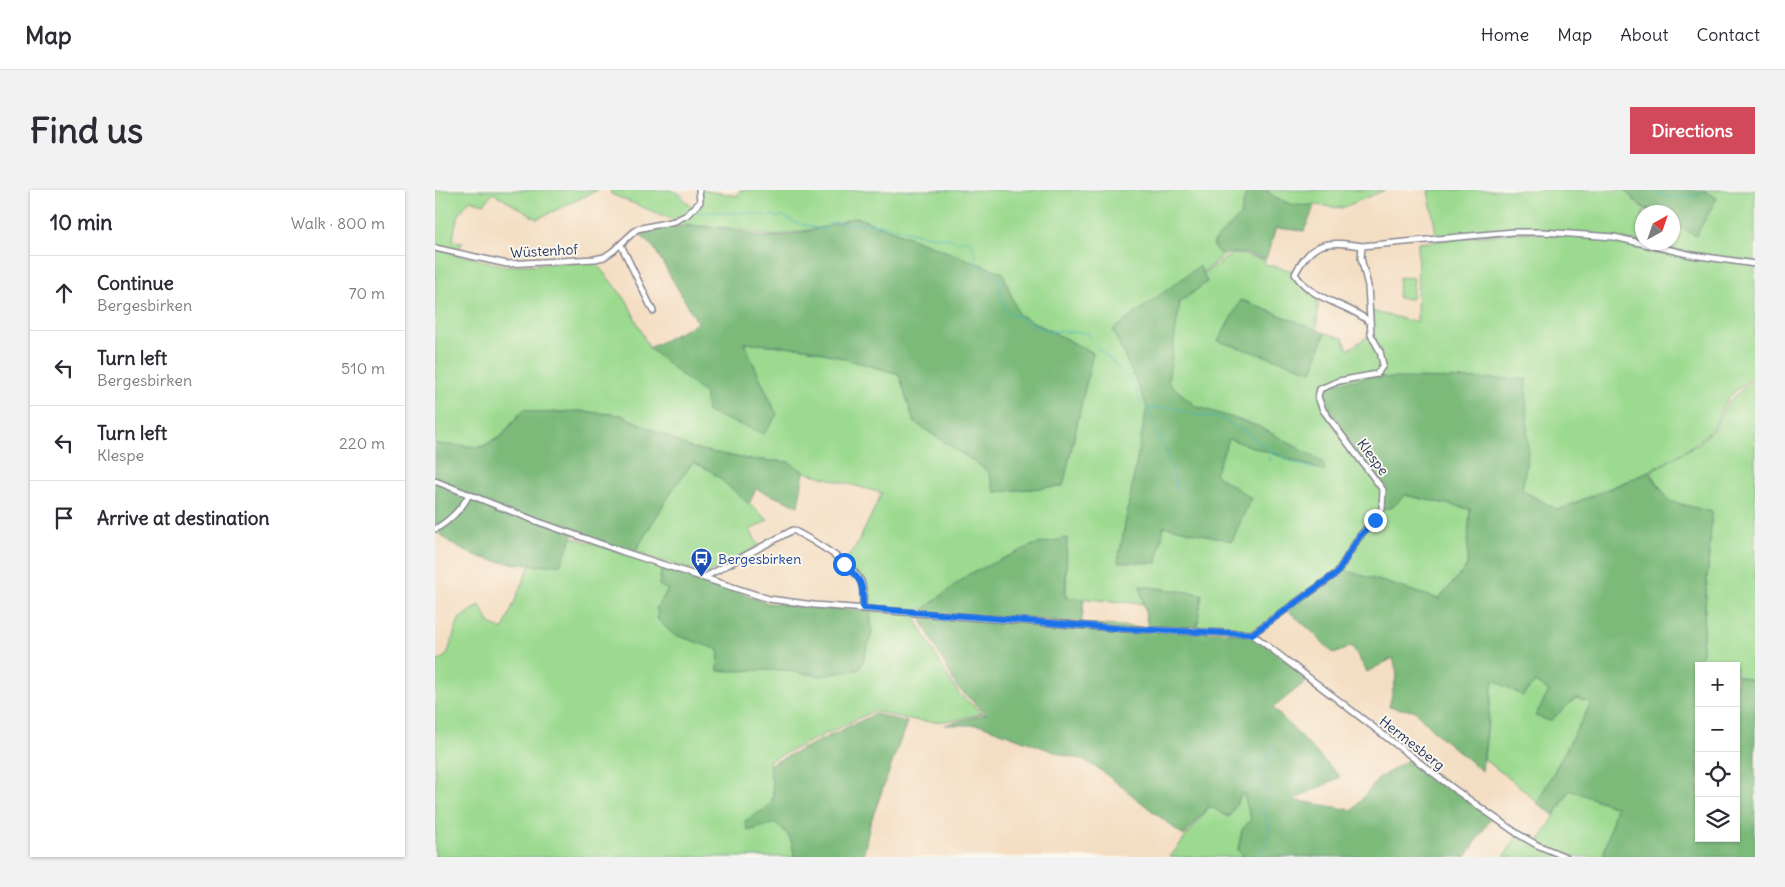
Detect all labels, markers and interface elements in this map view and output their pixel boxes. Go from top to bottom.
text: Map [25,20,72,50]
text: Home [1481,23,1529,46]
text: Map [1557,23,1592,46]
text: About [1620,23,1668,46]
text: Contact [1696,23,1760,46]
button: Directions [1630,107,1755,154]
text: Find us [30,108,143,152]
north arrow [1635,205,1680,250]
text: 10 min [50,209,112,236]
text: Walk · 800 m [291,213,385,233]
street label: Wüstenhof [510,240,579,262]
text: Continue [97,271,174,295]
icon: ahead [50,279,78,307]
text: 70 m [349,283,385,303]
text: Bergesbirken [97,295,192,315]
text: Turn left [97,346,167,370]
icon: left [50,354,78,382]
text: 510 m [341,358,385,378]
text: Bergesbirken [97,370,192,390]
text: Turn left [97,421,167,445]
icon: left [50,429,78,457]
text: 220 m [339,433,385,453]
street label: Klespe [1353,435,1393,479]
text: Klespe [97,445,144,465]
icon: arrive [50,504,78,532]
text: Arrive at destination [97,506,270,530]
route end [1364,509,1387,532]
bus stop icon: Bergesbirken [690,547,714,578]
place label: Bergesbirken [718,550,801,568]
route start [833,553,856,576]
map controls [1695,662,1740,842]
button: + [1695,662,1740,707]
button: − [1695,707,1740,752]
street label: Hermesberg [1376,712,1448,774]
button: locate [1695,752,1740,797]
button: layers [1695,797,1740,842]

